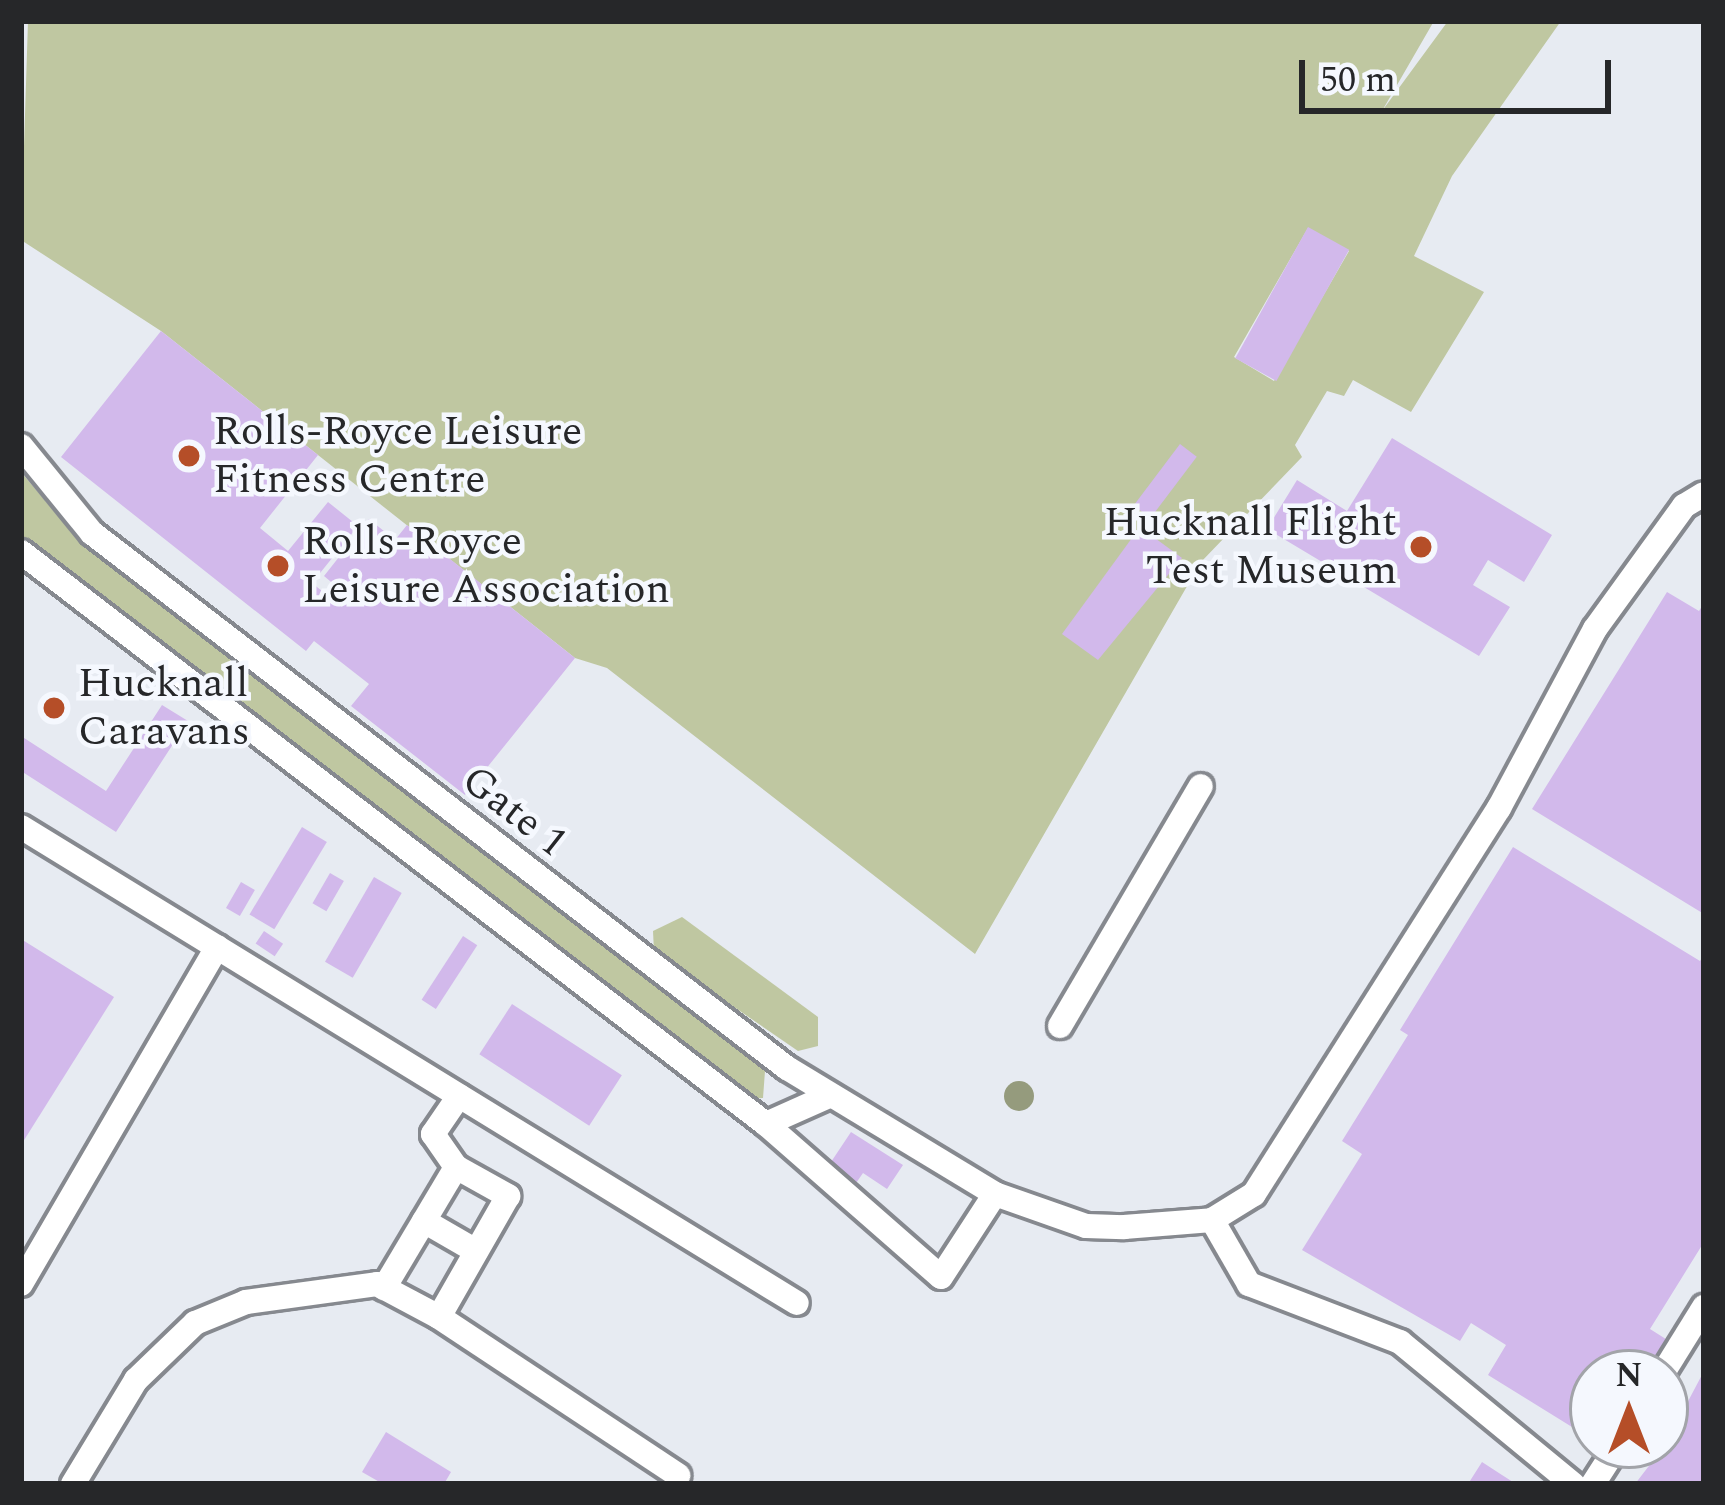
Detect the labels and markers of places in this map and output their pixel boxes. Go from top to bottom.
place label: Rolls-Royce Leisure Fitness Centre [213,407,582,506]
marker: Rolls-Royce Leisure Fitness Centre [176,443,202,469]
place label: Hucknall Flight Test Museum [1104,498,1397,596]
place label: Rolls-Royce Leisure Association [302,517,670,616]
marker: Hucknall Flight Test Museum [1408,534,1434,560]
marker: Rolls-Royce Leisure Association [265,553,291,579]
place label: Hucknall Caravans [78,659,250,758]
marker: Hucknall Caravans [41,695,67,721]

